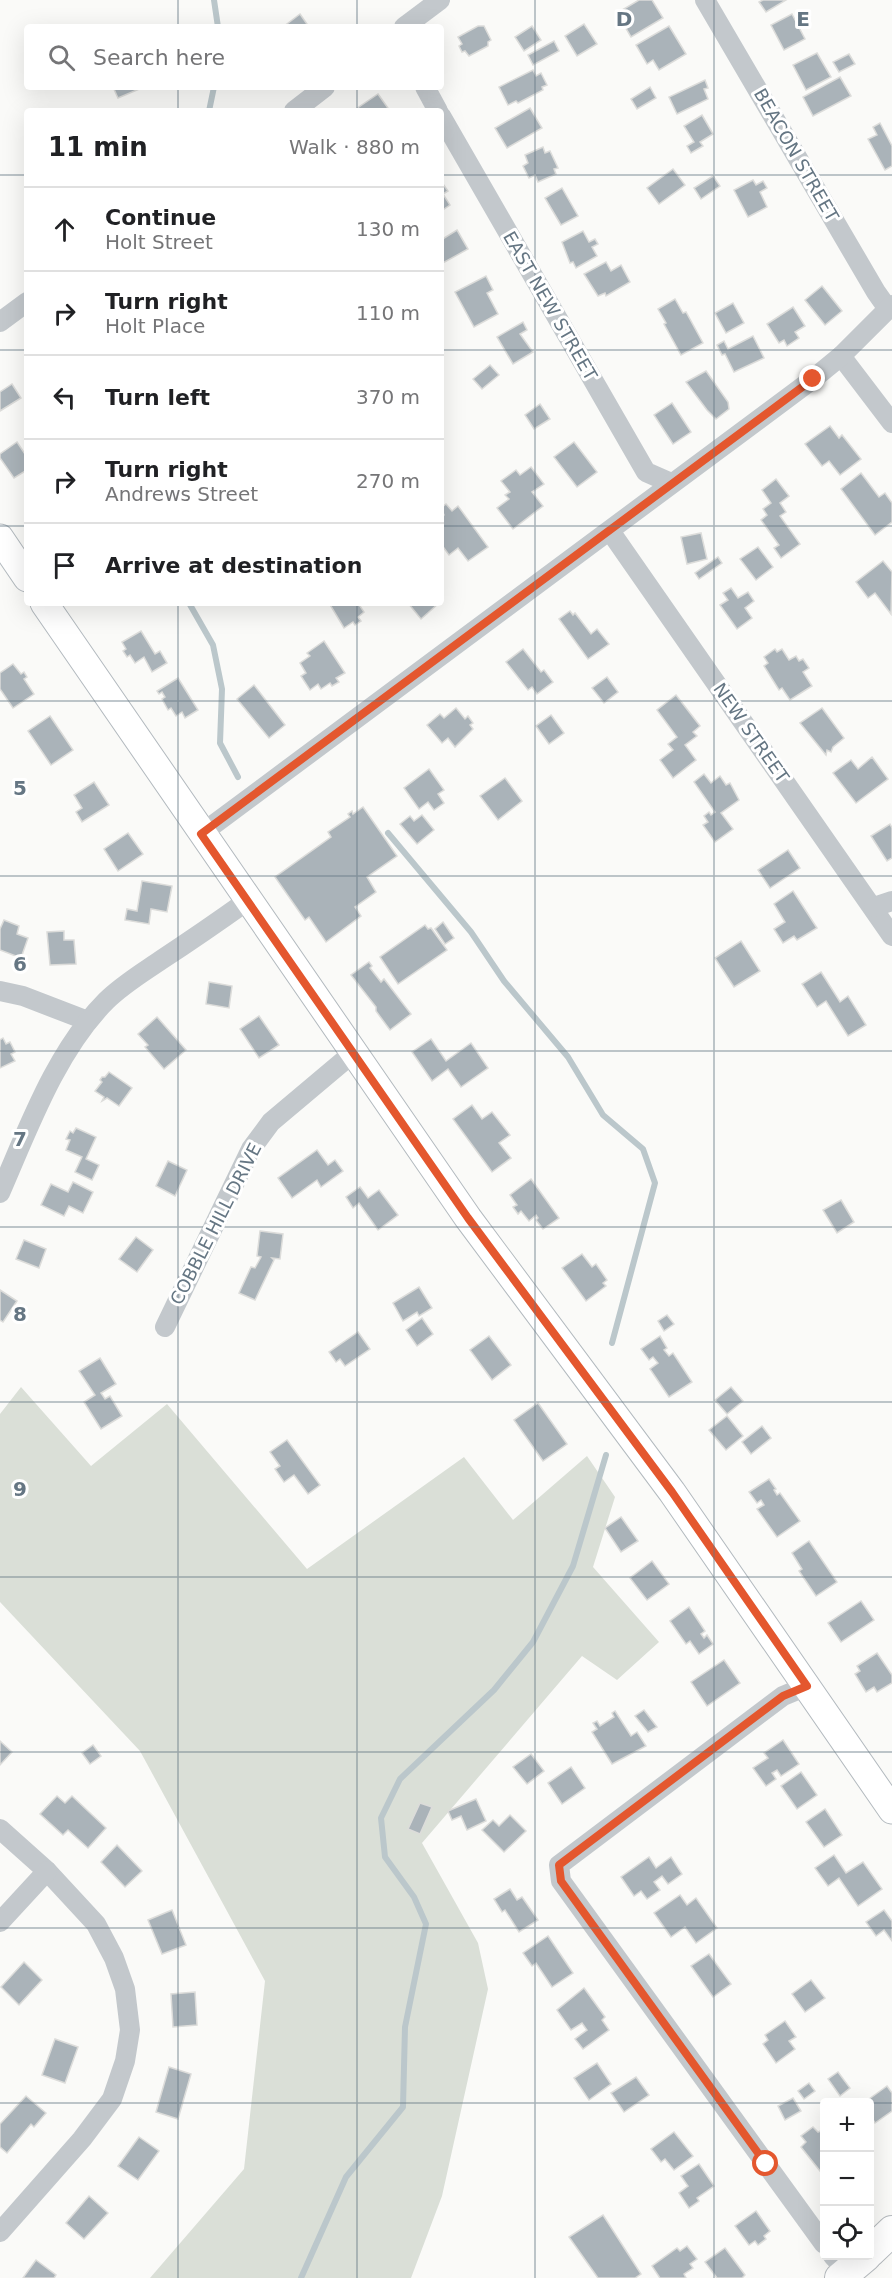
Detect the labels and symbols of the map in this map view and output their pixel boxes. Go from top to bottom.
text: D [616,7,632,31]
text: E [796,7,810,31]
street label: BEACON STREET [750,84,844,226]
street label: EAST NEW STREET [499,227,602,385]
route end [799,365,825,391]
street label: NEW STREET [709,679,794,787]
text: 5 [13,776,27,800]
text: 6 [13,952,27,976]
text: 7 [13,1127,27,1151]
street label: COBBLE HILL DRIVE [166,1139,265,1308]
text: 8 [13,1302,27,1326]
text: 9 [13,1477,27,1501]
route start [752,2150,778,2176]

